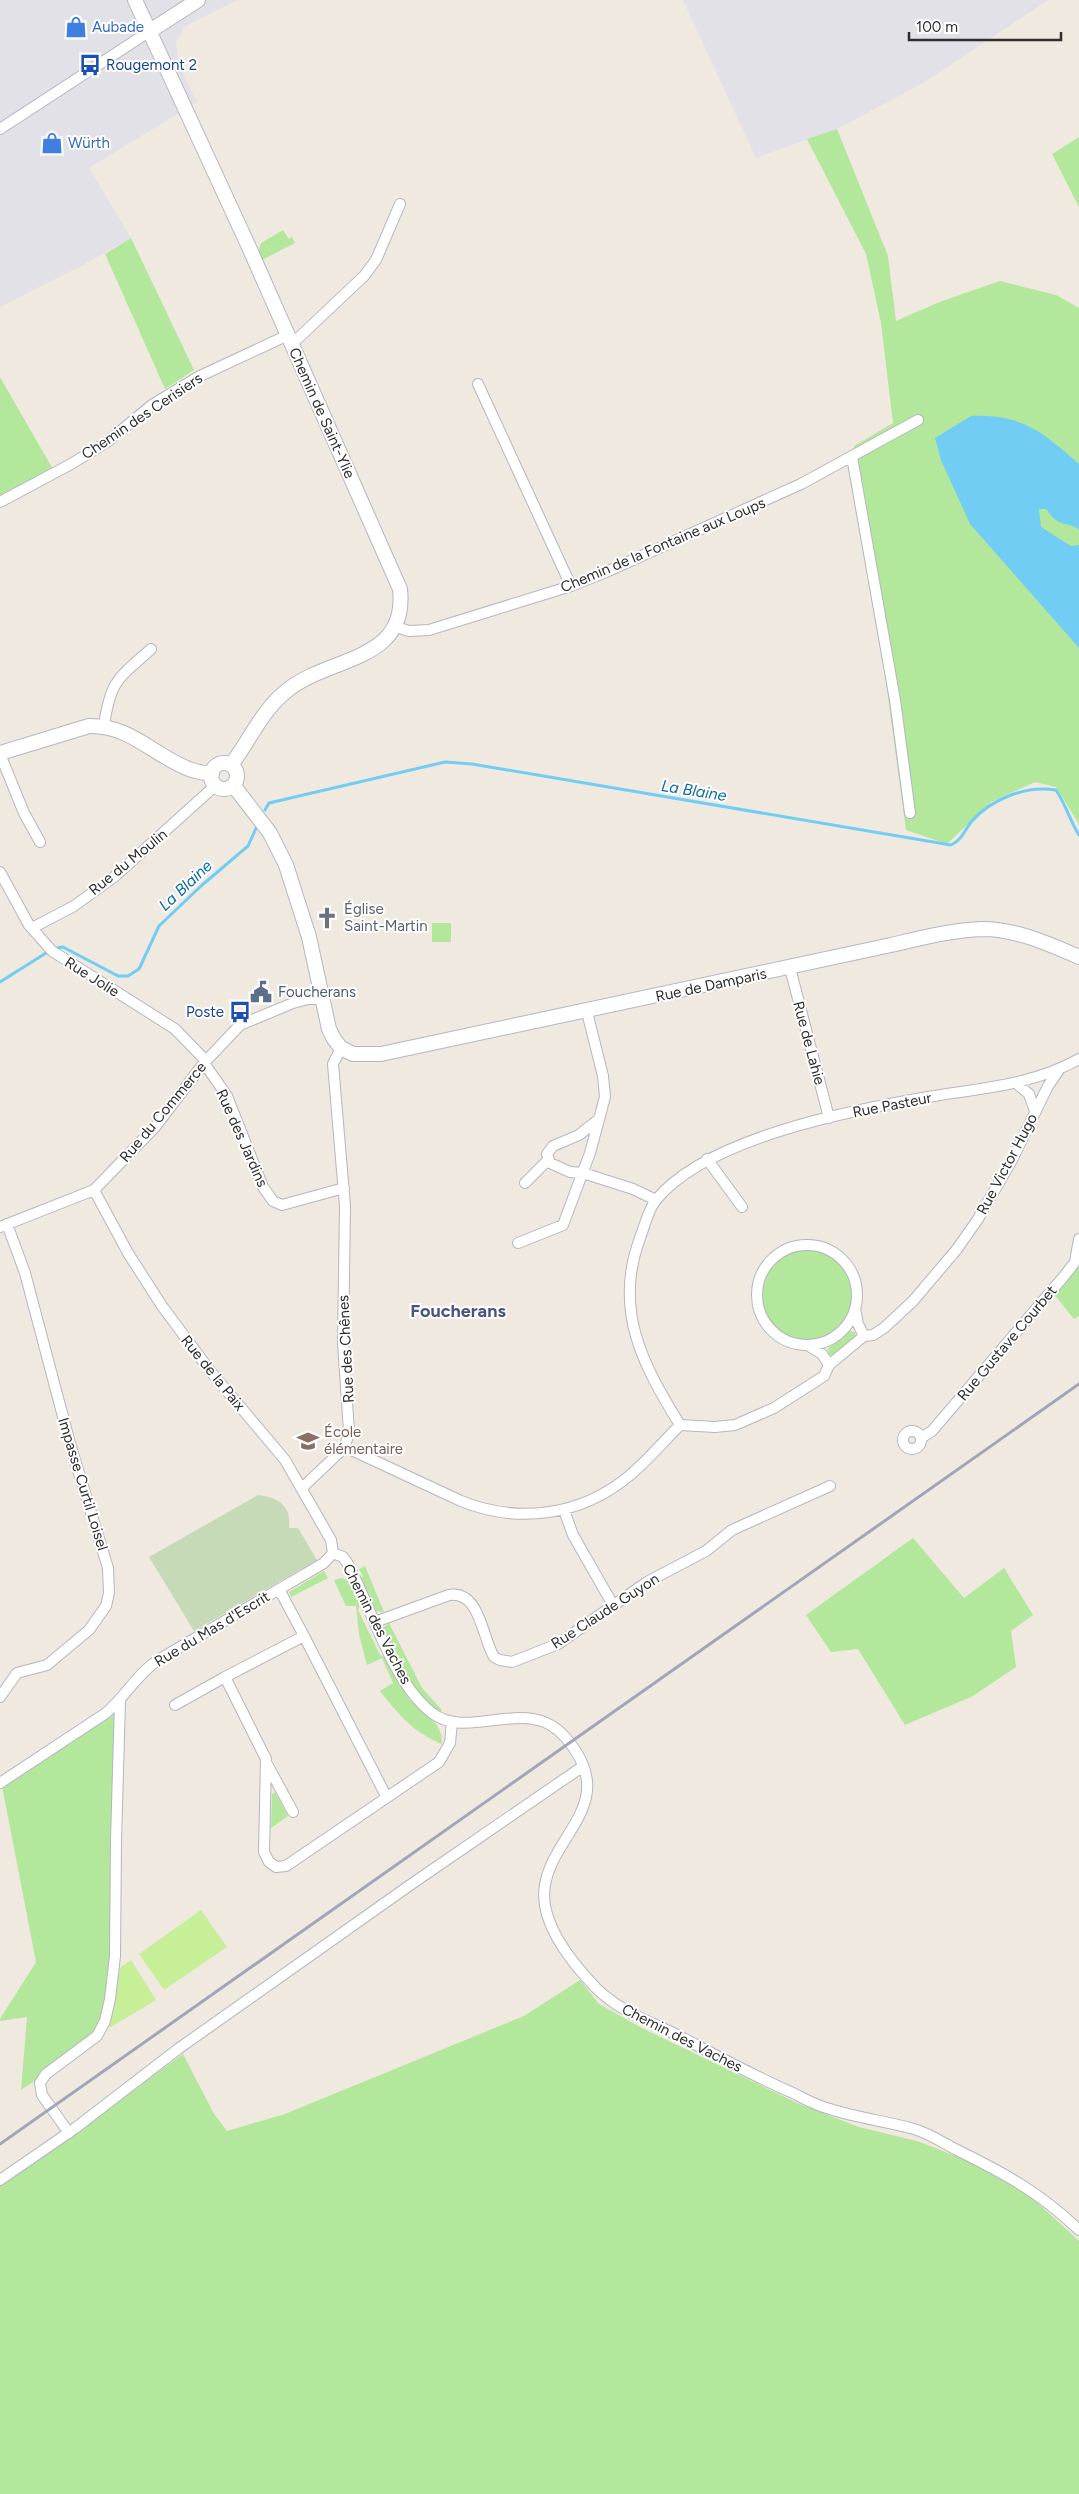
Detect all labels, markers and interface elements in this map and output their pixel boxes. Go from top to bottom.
scale bar [909,10,1062,42]
shop icon: Aubade [63,14,89,40]
place label: Aubade [92,18,144,36]
text: 100 m [916,18,958,36]
bus stop icon: Rougemont 2 [77,52,103,78]
place label: Rougemont 2 [106,56,197,74]
shop icon: Würth [39,130,65,156]
place label: Würth [68,134,110,152]
street label: Chemin de Saint-Ylie [285,345,359,481]
street label: Chemin des Cerisiers [78,369,206,463]
street label: Chemin de la Fontaine aux Loups [558,494,768,596]
water label: La Blaine [660,776,728,805]
street label: Rue du Moulin [85,825,171,899]
water label: La Blaine [155,856,216,915]
place label: Église Saint-Martin [344,900,428,935]
church icon: Église Saint-Martin [314,905,340,931]
street label: Rue Jolie [61,953,123,1001]
street label: Rue de Damparis [654,964,768,1006]
public building icon: Foucherans [248,979,274,1005]
place label: Foucherans [278,983,356,1001]
bus stop icon: Poste [227,999,253,1025]
street label: Rue de Lahie [789,999,829,1087]
place label: Poste [186,1003,224,1021]
street label: Rue du Commerce [116,1058,210,1166]
street label: Rue des Jardins [212,1086,272,1190]
street label: Rue Pasteur [851,1089,933,1121]
street label: Rue Victor Hugo [973,1110,1041,1218]
street label: Rue Gustave Courbet [954,1282,1061,1404]
street label: Rue des Chênes [334,1294,358,1404]
district label: Foucherans [410,1300,506,1322]
street label: Rue de la Paix [177,1332,249,1414]
street label: Impasse Curtil Loisel [54,1415,112,1553]
place label: École élémentaire [324,1423,403,1458]
school or university icon: École élémentaire [295,1428,321,1454]
street label: Chemin des Vaches [339,1561,415,1687]
street label: Rue Claude Guyon [548,1569,662,1653]
street label: Rue du Mas d'Escrit [151,1587,273,1671]
street label: Chemin des Vaches [619,2000,745,2076]

